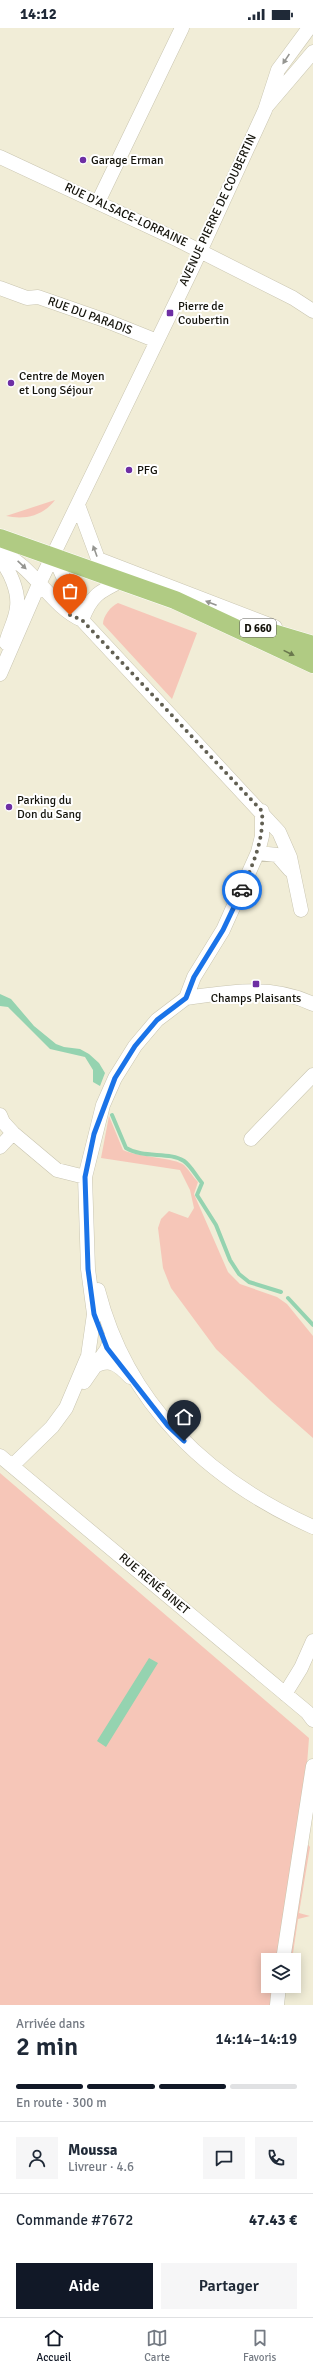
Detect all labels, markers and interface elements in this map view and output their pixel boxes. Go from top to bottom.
text: 14:12 [20,5,57,23]
one-way arrow [282,54,290,65]
street label: AVENUE PIERRE DE COUBERTIN [176,132,260,288]
place label: Garage Erman [91,153,164,168]
marker: Garage Erman [78,155,88,165]
street label: RUE D'ALSACE-LORRAINE [62,180,190,250]
street label: RUE DU PARADIS [46,294,135,338]
place label: Pierre de Coubertin [178,299,229,328]
marker: Pierre de Coubertin [165,308,175,318]
place label: Centre de Moyen et Long Séjour [19,369,105,398]
marker: Centre de Moyen et Long Séjour [6,378,16,388]
place label: PFG [137,463,158,478]
marker: PFG [124,465,134,475]
one-way arrow [92,545,98,557]
one-way arrow [17,560,27,570]
pin [53,574,87,615]
icon: bag [59,580,81,602]
one-way arrow [205,599,217,605]
road number: D 660 [240,619,276,637]
one-way arrow [283,650,295,656]
place label: Parking du Don du Sang [17,793,81,822]
marker: Parking du Don du Sang [4,802,14,812]
courier [222,870,262,910]
icon: car [231,879,253,901]
marker: Champs Plaisants [251,979,261,989]
place label: Champs Plaisants [211,991,301,1006]
pin [167,1400,201,1441]
icon: home [173,1406,195,1428]
street label: RUE RENÉ BINET [116,1550,192,1618]
map controls [261,1953,301,1993]
button: layers [261,1953,301,1993]
text: Arrivée dans [16,2016,85,2032]
text: 14:14–14:19 [216,2030,297,2048]
text: 2 min [16,2031,78,2063]
text: En route · 300 m [16,2095,107,2111]
button: person [16,2137,58,2179]
button: chat [203,2137,245,2179]
button: phone [255,2137,297,2179]
text: Moussa [68,2141,118,2159]
text: Livreur · 4.6 [68,2159,134,2175]
text: Commande #7672 [16,2211,133,2229]
text: 47.43 € [249,2211,297,2229]
button: Aide [16,2263,153,2309]
button: Partager [161,2263,297,2309]
tab: Accueil [37,2327,71,2364]
tab: Carte [144,2327,170,2364]
tab: Favoris [243,2327,276,2364]

